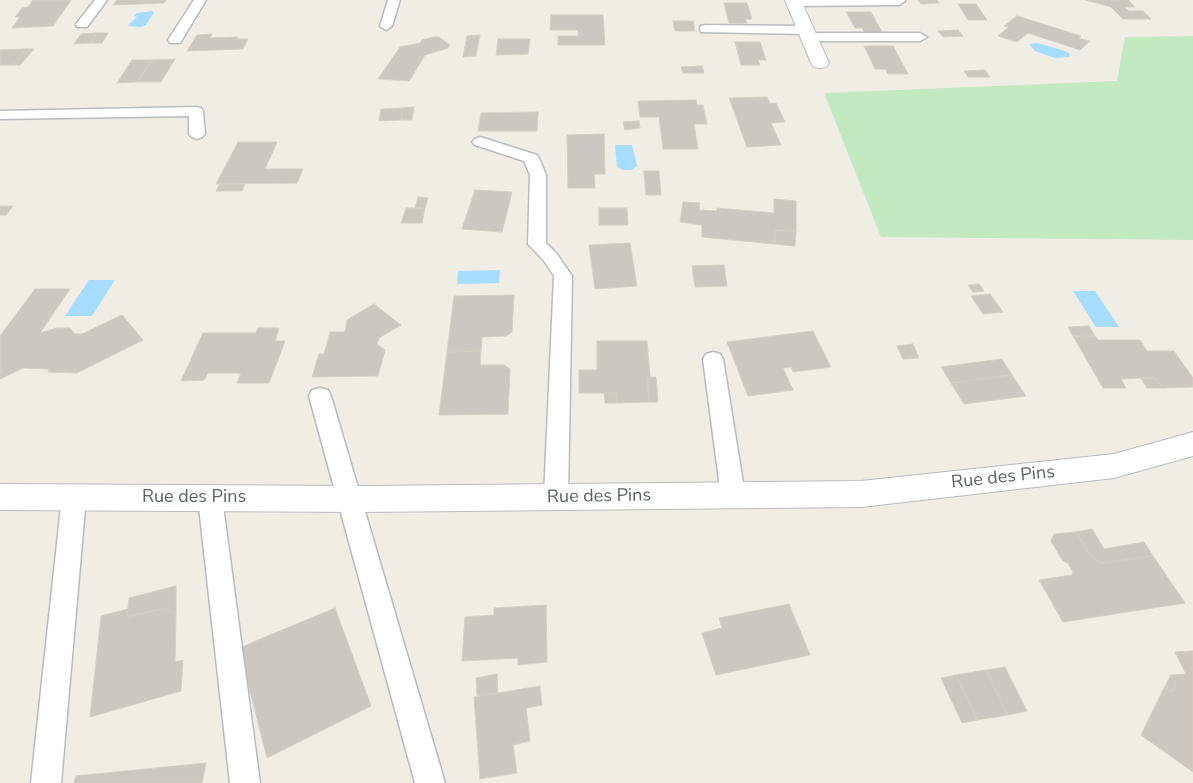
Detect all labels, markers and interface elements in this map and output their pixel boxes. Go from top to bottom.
street label: Rue des Pins [950,462,1056,494]
street label: Rue des Pins [547,485,651,509]
street label: Rue des Pins [142,487,246,509]

